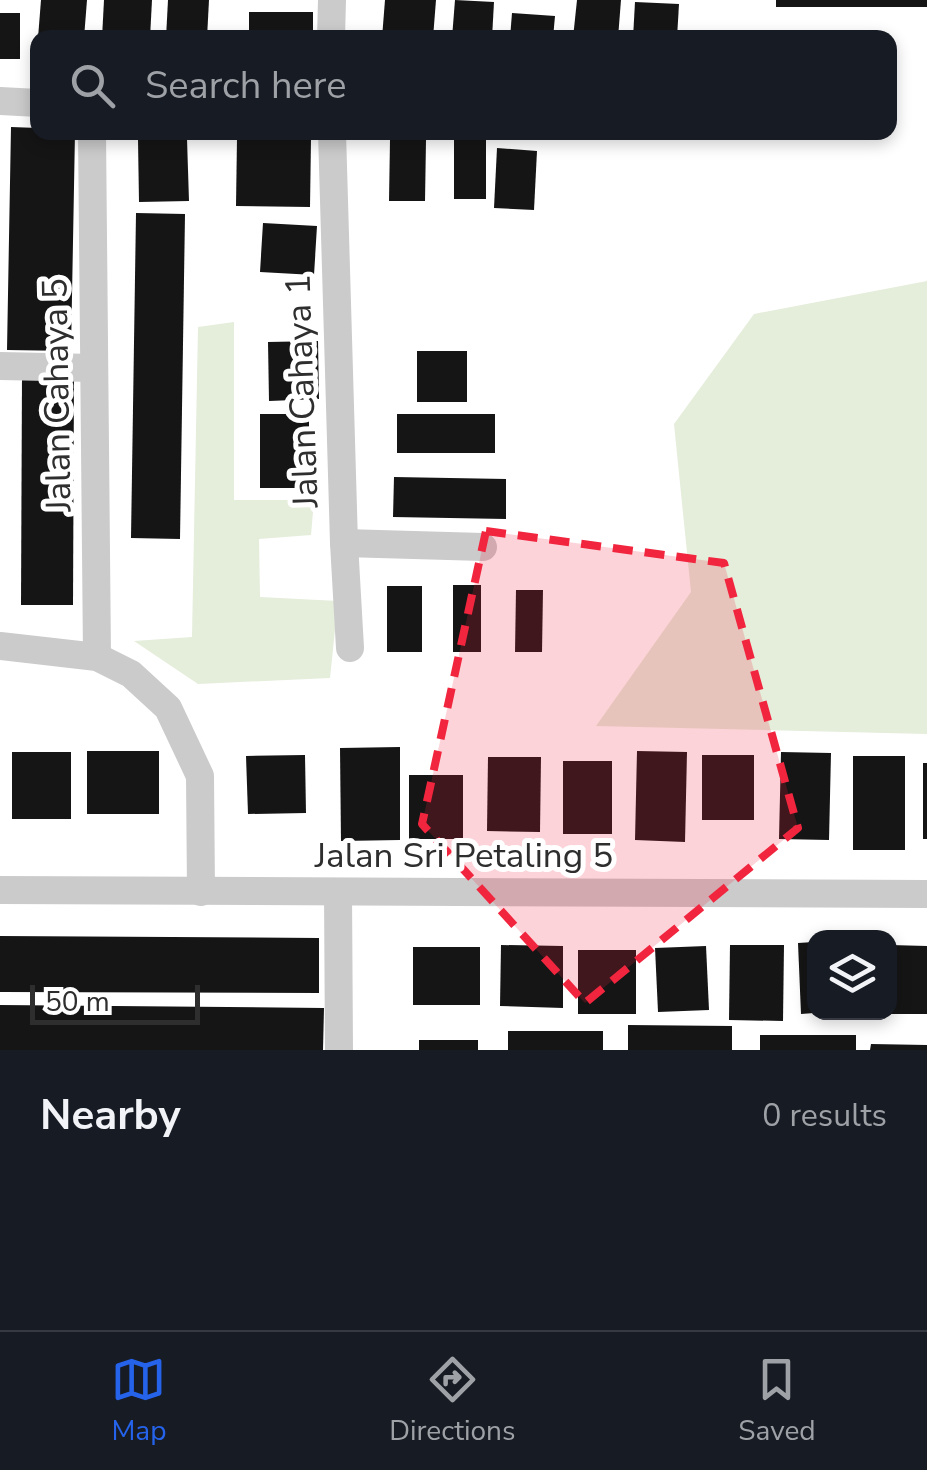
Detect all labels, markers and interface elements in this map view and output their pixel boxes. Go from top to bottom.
search box [30,30,897,140]
icon: search [65,58,120,113]
text: Search here [145,60,346,111]
street label: Jalan Cahaya 1 [274,273,330,510]
street label: Jalan Cahaya 5 [31,278,83,513]
street label: Jalan Sri Petaling 5 [314,832,613,879]
map controls [807,930,897,1020]
button: layers [807,930,897,1020]
scale bar [30,980,200,1024]
text: 50 m [45,983,110,1021]
text: Nearby [40,1087,181,1144]
text: 0 results [762,1094,887,1137]
tab: Map [111,1352,166,1450]
tab: Directions [389,1352,515,1450]
tab: Saved [738,1352,816,1450]

